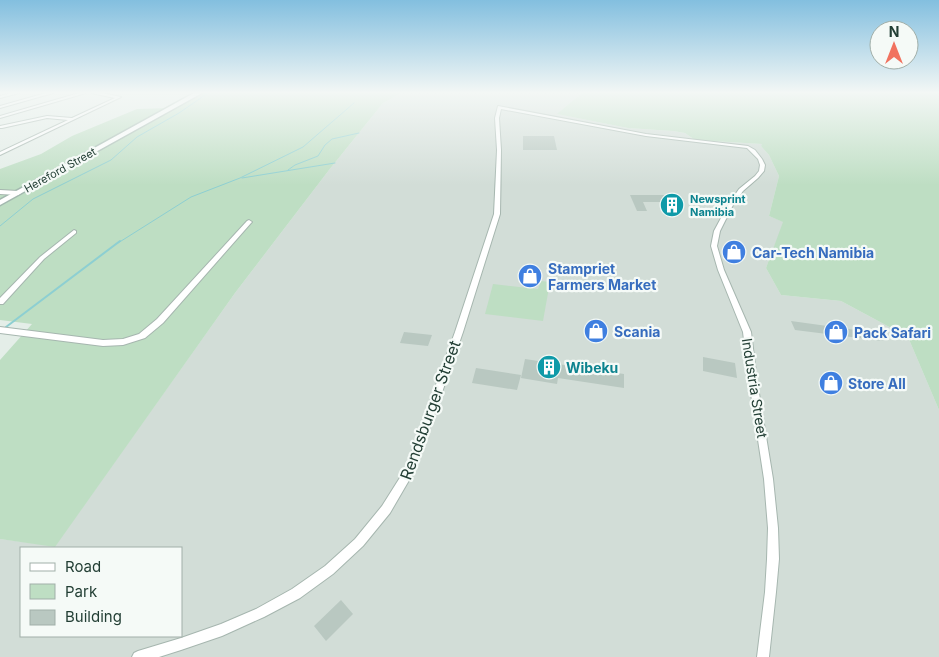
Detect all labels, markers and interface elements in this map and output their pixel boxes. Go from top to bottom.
north arrow [869,20,919,70]
text: N [889,23,899,40]
street label: Hereford Street [22,144,99,196]
building icon: Newsprint Namibia [659,192,685,218]
place label: Newsprint Namibia [690,192,746,219]
shop icon: Car-Tech Namibia [721,239,747,265]
place label: Car-Tech Namibia [752,244,874,261]
place label: Stampriet Farmers Market [548,260,656,293]
shop icon: Stampriet Farmers Market [517,263,543,289]
shop icon: Scania [583,318,609,344]
shop icon: Pack Safari [823,319,849,345]
place label: Scania [614,323,660,340]
place label: Pack Safari [854,324,931,341]
street label: Industria Street [739,337,771,440]
street label: Rendsburger Street [395,338,465,482]
building icon: Wibeku [536,354,562,380]
place label: Wibeku [566,359,618,376]
shop icon: Store All [818,370,844,396]
place label: Store All [848,375,906,392]
legend [20,547,182,637]
text: Road [65,557,101,576]
text: Park [65,582,98,601]
text: Building [65,607,122,626]

